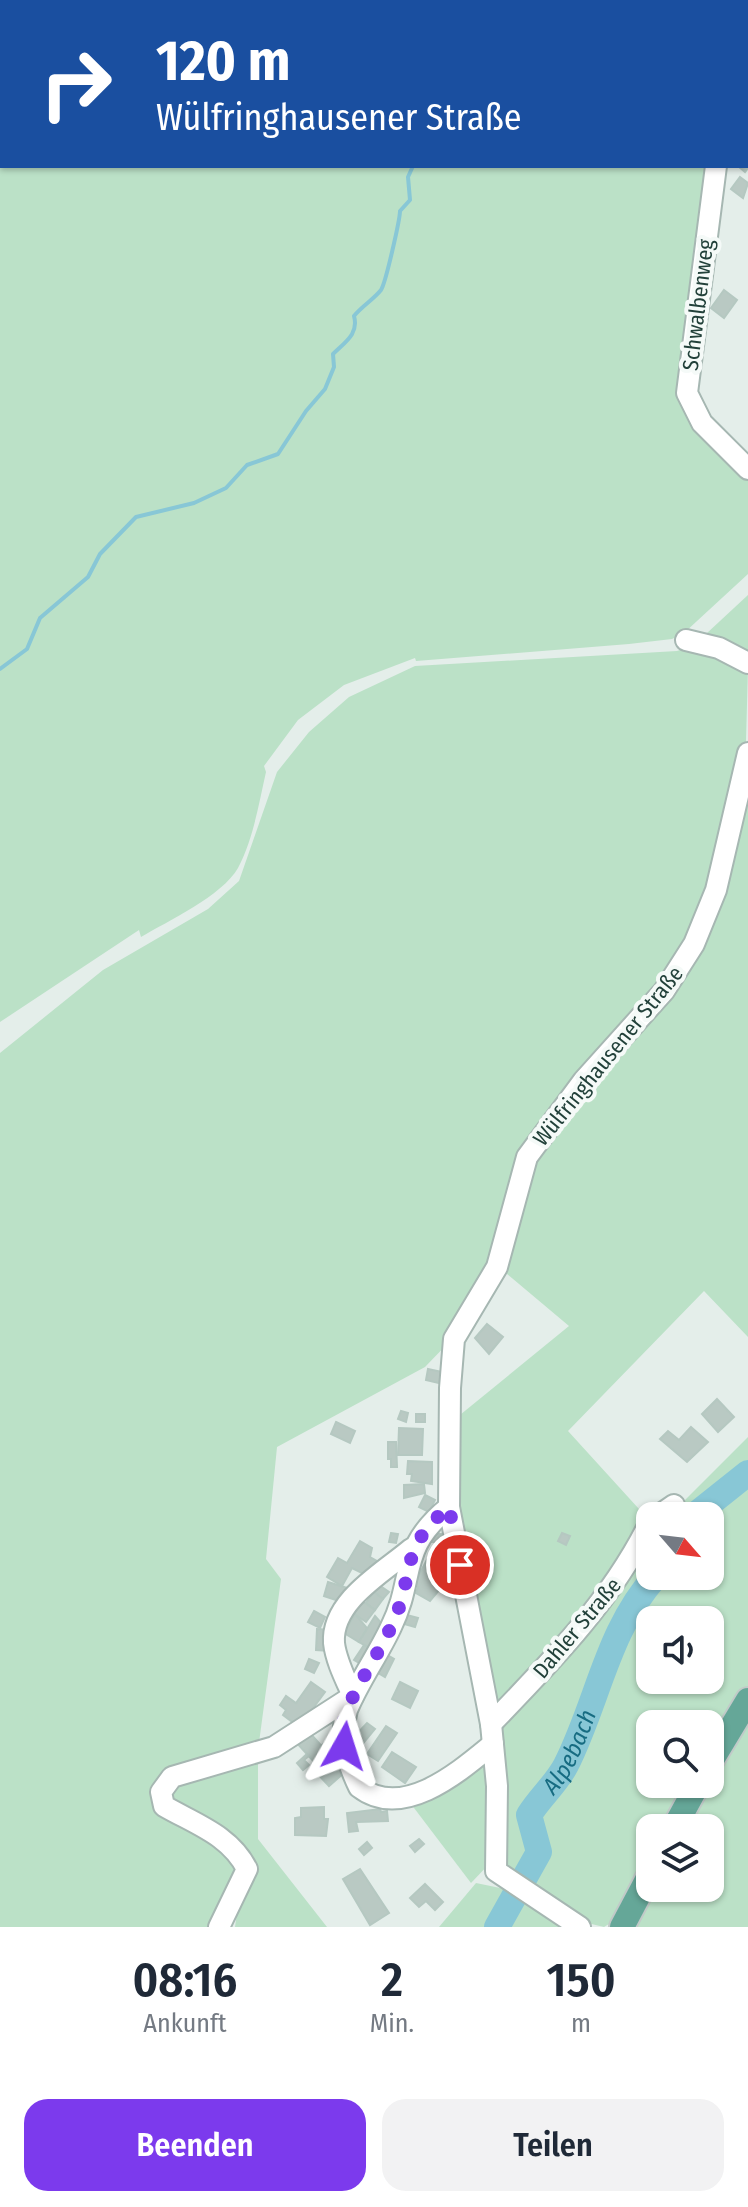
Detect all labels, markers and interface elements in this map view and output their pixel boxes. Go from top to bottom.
text: 120 m [156,28,291,95]
icon: right [24,32,128,136]
text: Wülfringhausener Straße [156,96,522,140]
street label: Schwalbenweg [677,237,720,372]
street label: Wülfringhausener Straße [527,961,689,1151]
north arrow [636,1502,724,1590]
map controls [636,1502,724,1902]
pin [426,1531,494,1599]
icon: arrive [438,1543,482,1587]
street label: Dahler Straße [527,1572,627,1684]
button: sound [636,1606,724,1694]
position arrow [302,1704,386,1788]
water label: Alpebach [536,1706,602,1801]
button: search [636,1710,724,1798]
button: layers [636,1814,724,1902]
text: 08:16 [132,1951,237,2009]
text: 2 [381,1951,403,2009]
text: 150 [547,1951,616,2009]
text: Ankunft [143,2008,226,2039]
text: Min. [370,2008,414,2039]
text: m [571,2008,591,2039]
button: Beenden [24,2099,366,2191]
button: Teilen [382,2099,724,2191]

